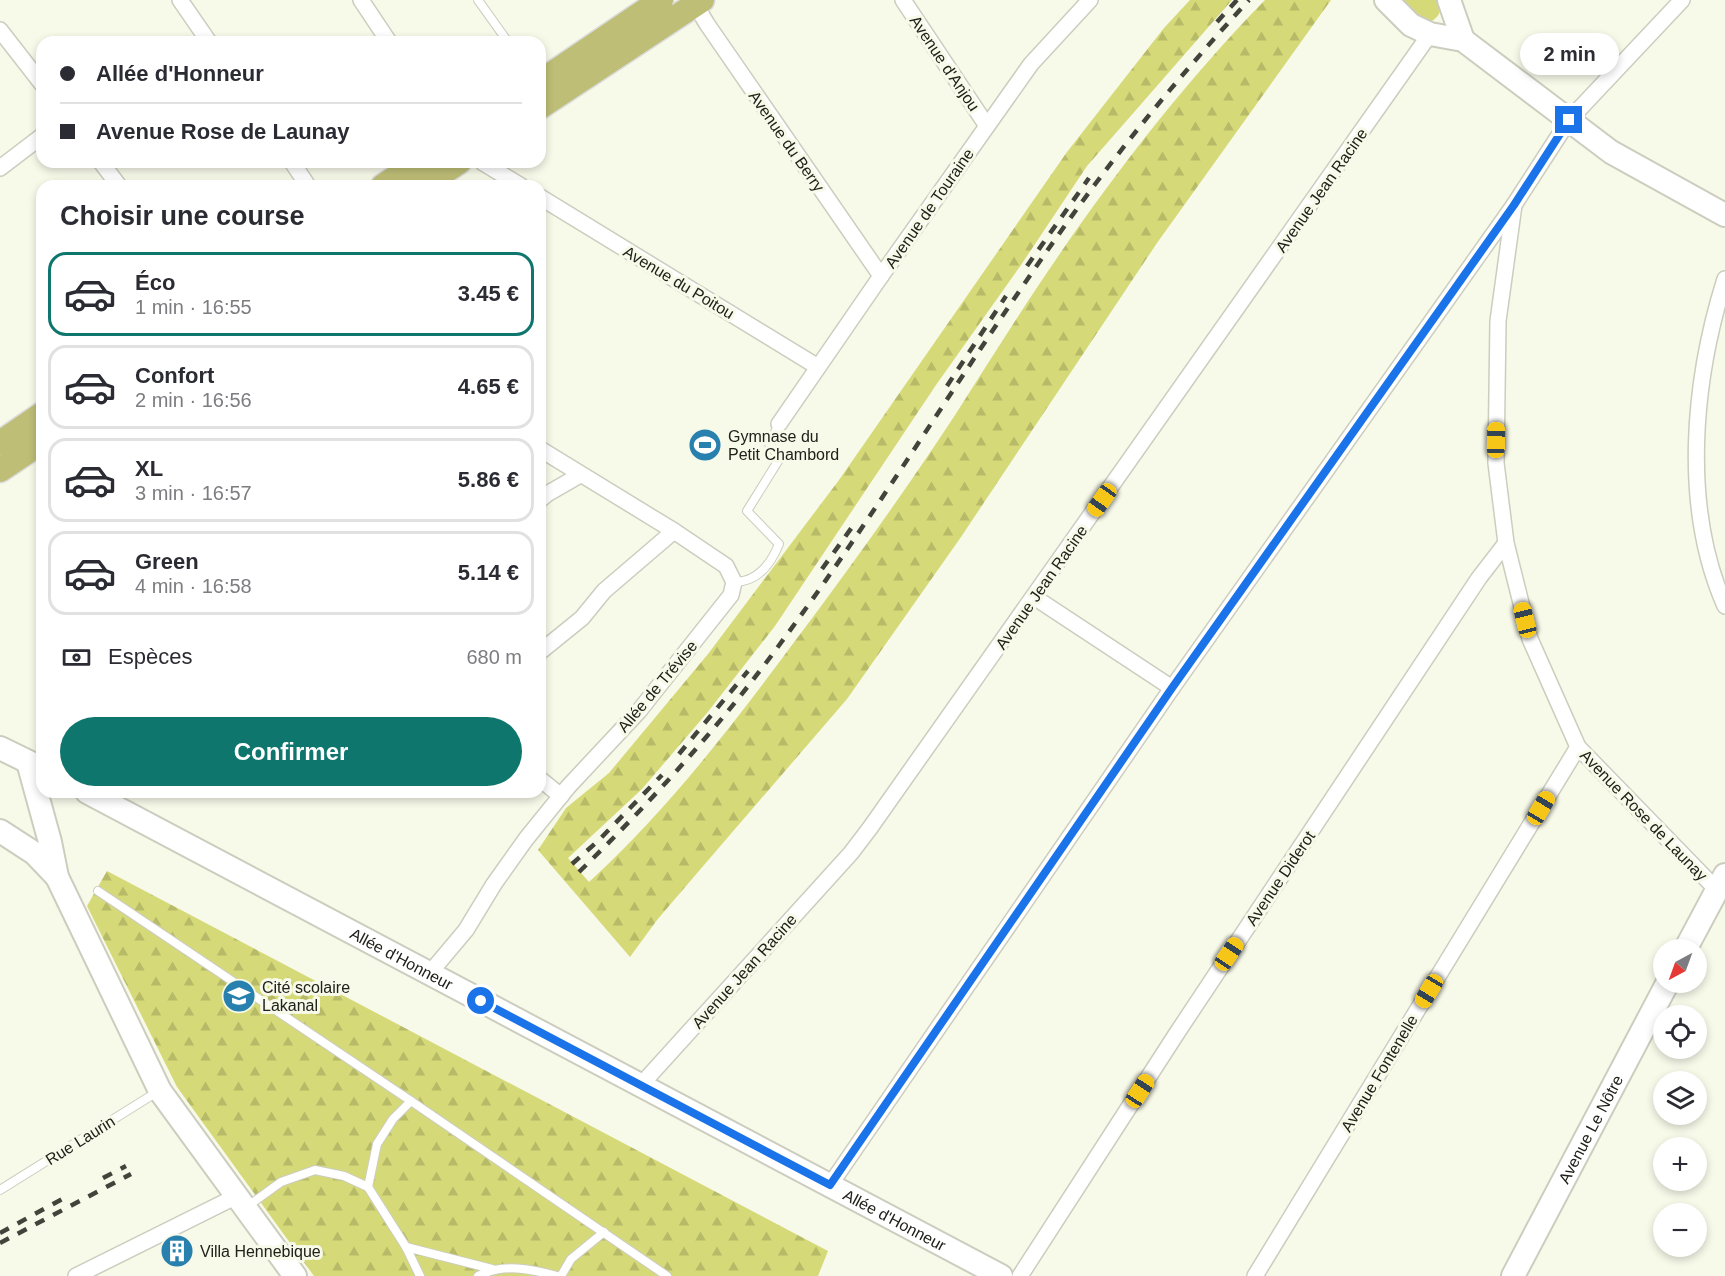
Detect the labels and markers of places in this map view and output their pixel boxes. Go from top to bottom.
sports icon: Gymnase du Petit Chambord [687,427,723,463]
place label: Gymnase du Petit Chambord [728,428,839,463]
school or university icon: Cité scolaire Lakanal [221,978,257,1014]
place label: Cité scolaire Lakanal [262,979,350,1014]
building icon: Villa Hennebique [159,1233,195,1269]
place label: Villa Hennebique [200,1243,321,1260]

